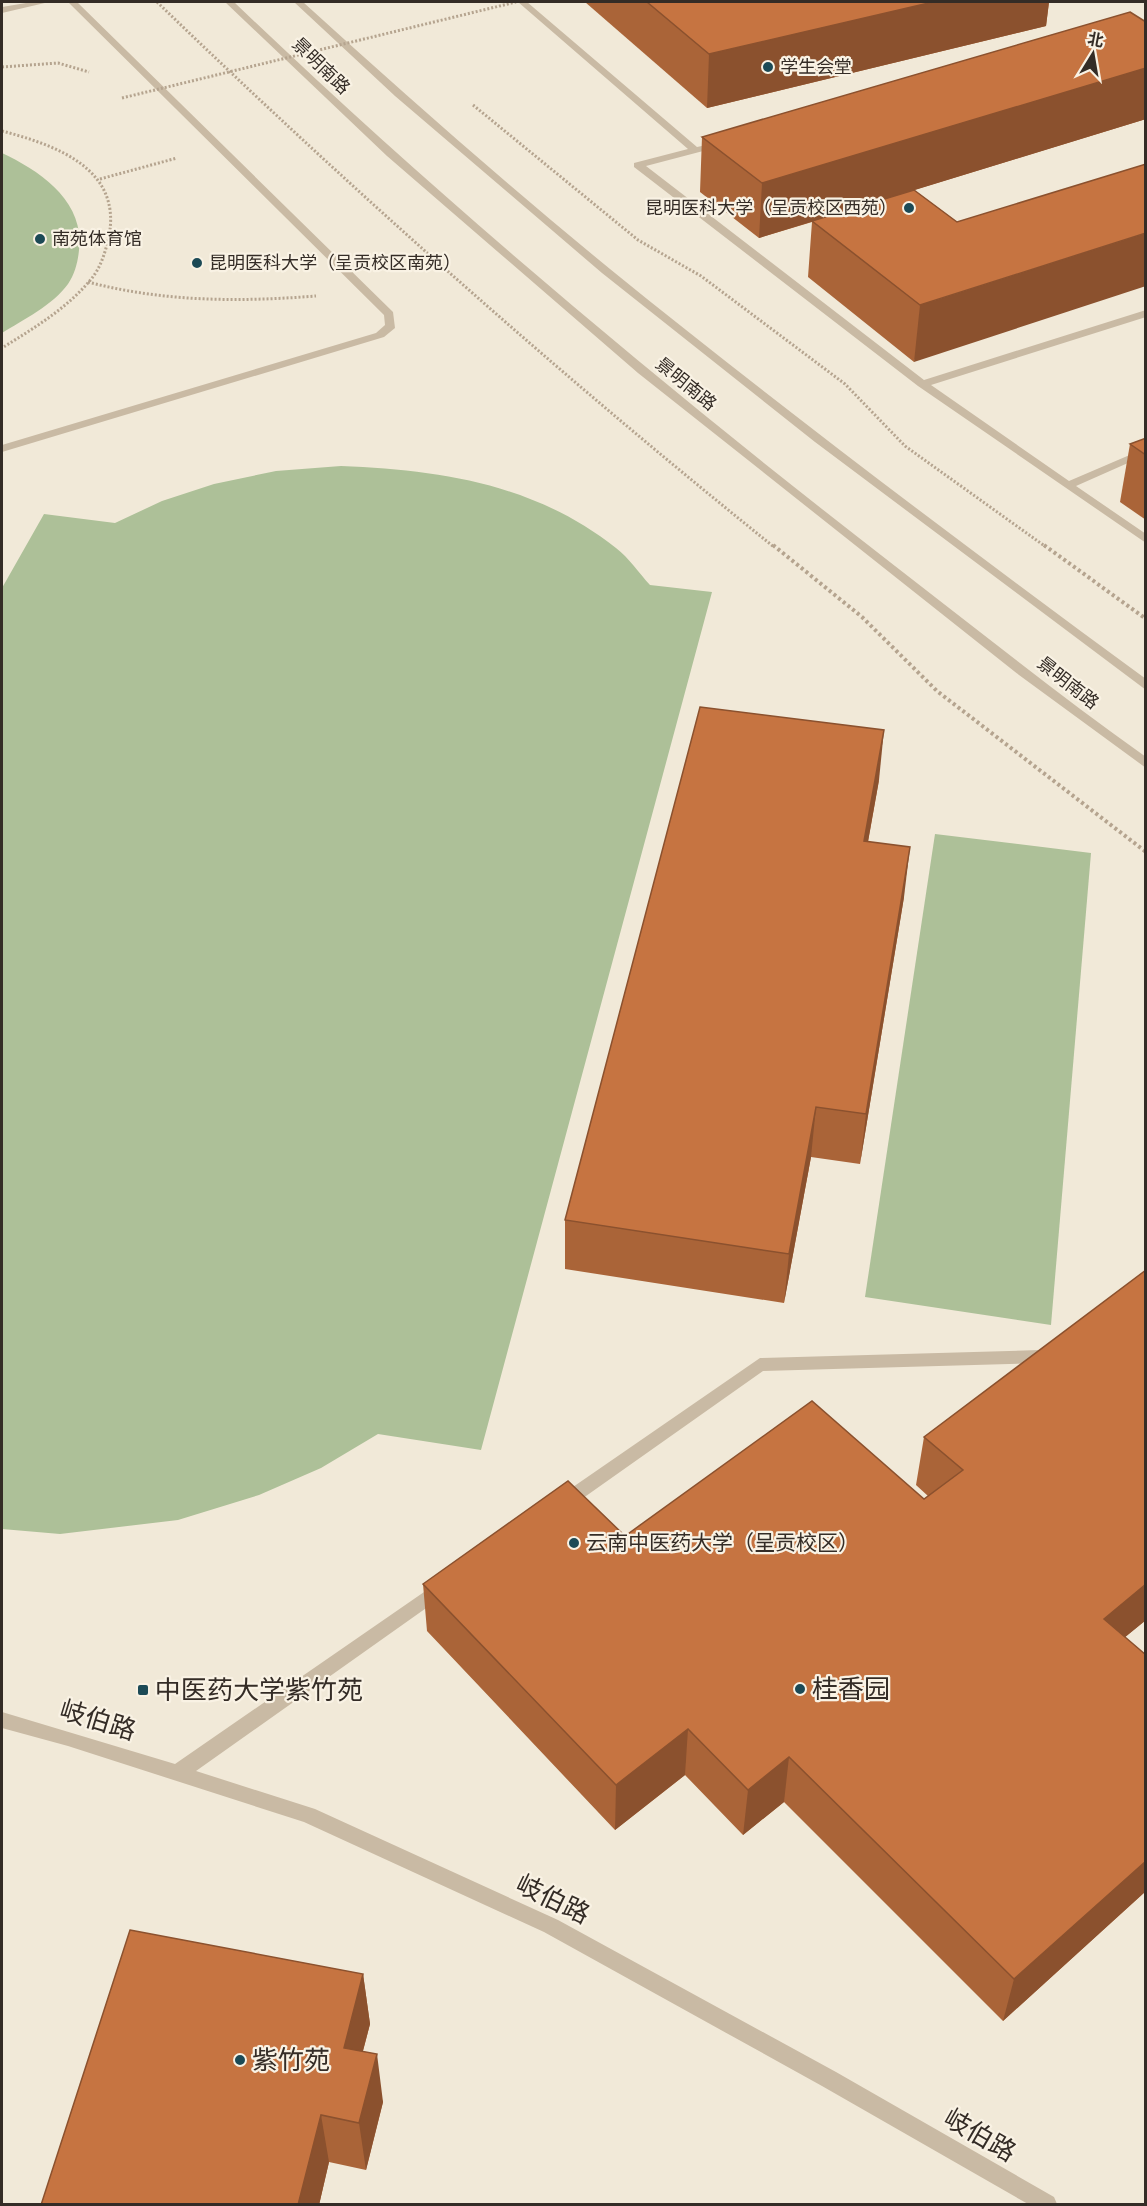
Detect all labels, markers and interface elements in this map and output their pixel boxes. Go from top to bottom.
north arrow [1063,24,1123,84]
text: 北 [1086,29,1105,51]
street label: 景明南路 [287,33,355,99]
place label: 学生会堂 [780,56,852,78]
marker: 学生会堂 [761,60,775,74]
place label: 昆明医科大学（呈贡校区西苑） [645,197,897,219]
marker: 昆明医科大学（呈贡校区西苑） [902,201,916,215]
place label: 南苑体育馆 [52,228,142,250]
marker: 南苑体育馆 [33,232,47,246]
place label: 昆明医科大学（呈贡校区南苑） [209,252,461,274]
marker: 昆明医科大学（呈贡校区南苑） [190,256,204,270]
street label: 景明南路 [651,353,721,415]
street label: 景明南路 [1033,652,1103,714]
place label: 云南中医药大学（呈贡校区） [586,1530,859,1556]
marker: 云南中医药大学（呈贡校区） [567,1536,581,1550]
place label: 桂香园 [812,1674,890,1705]
place label: 中医药大学紫竹苑 [155,1675,363,1706]
marker: 桂香园 [793,1682,807,1696]
marker: 中医药大学紫竹苑 [136,1683,150,1697]
street label: 岐伯路 [56,1694,140,1747]
street label: 岐伯路 [511,1868,595,1930]
place label: 紫竹苑 [252,2045,330,2076]
marker: 紫竹苑 [233,2053,247,2067]
street label: 岐伯路 [938,2103,1021,2168]

